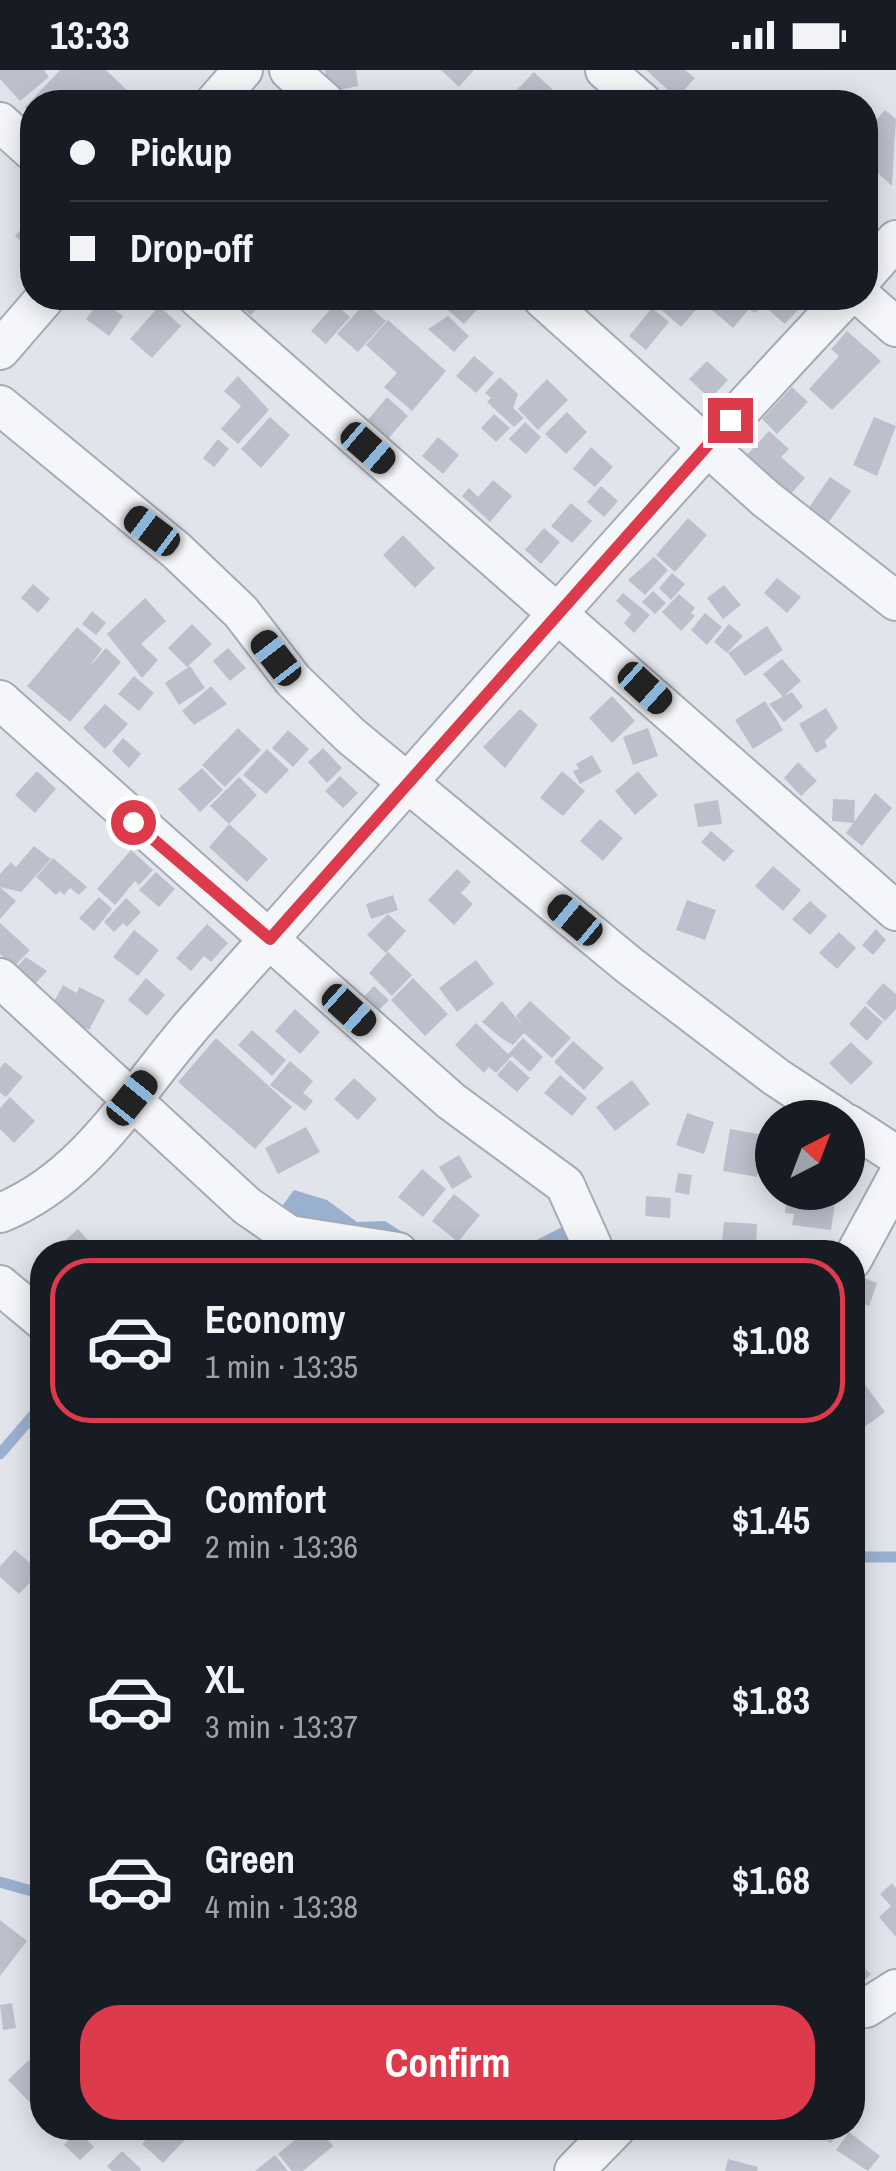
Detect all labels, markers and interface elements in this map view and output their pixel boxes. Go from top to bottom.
text: 13:33 [50,10,130,61]
text: Pickup [130,127,232,178]
text: Drop-off [130,223,253,274]
route end [708,398,753,443]
car [336,417,400,479]
car [119,501,185,561]
car [246,625,306,691]
car [613,657,677,719]
route start [111,800,156,845]
car [542,889,608,951]
car [317,979,381,1041]
car [101,1065,163,1131]
north arrow [755,1100,865,1210]
map controls [755,1100,865,1210]
text: Economy [205,1294,345,1345]
icon: car [85,1296,175,1386]
text: $1.08 [732,1315,810,1366]
text: 1 min · 13:35 [205,1345,358,1388]
text: Comfort [205,1474,326,1525]
icon: car [85,1476,175,1566]
text: $1.45 [732,1495,810,1546]
text: 2 min · 13:36 [205,1525,358,1568]
text: XL [205,1654,245,1705]
icon: car [85,1656,175,1746]
text: $1.83 [732,1675,810,1726]
text: 3 min · 13:37 [205,1705,358,1748]
text: Green [205,1834,295,1885]
icon: car [85,1836,175,1926]
text: $1.68 [732,1855,810,1906]
text: 4 min · 13:38 [205,1885,358,1928]
button: Confirm [80,2005,815,2120]

